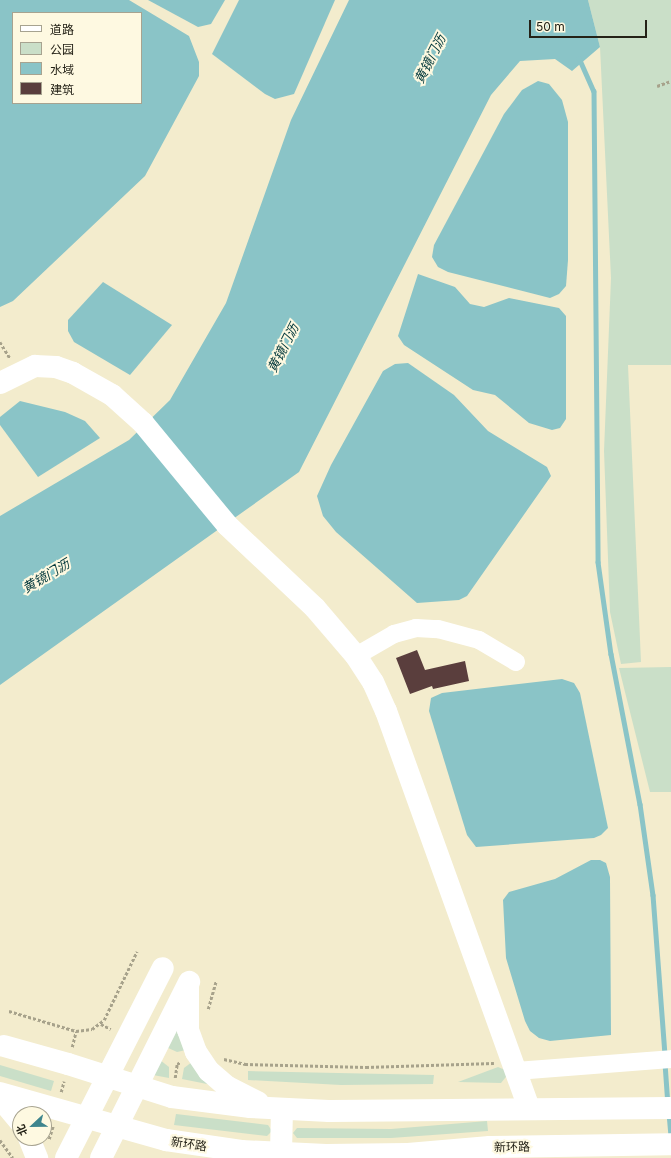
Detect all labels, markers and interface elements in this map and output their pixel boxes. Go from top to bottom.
legend [12,12,142,104]
scale bar [531,12,649,38]
text: 50 m [536,19,565,34]
text: 道路 [50,22,74,37]
water label: 黄镜门沥 [411,32,449,86]
text: 公园 [50,42,74,57]
text: 水域 [50,62,74,77]
text: 建筑 [50,82,74,97]
water label: 黄镜门沥 [264,321,302,375]
water label: 黄镜门沥 [20,556,72,596]
north arrow [12,1106,52,1146]
text: 北 [13,1122,30,1138]
street label: 新环路 [170,1134,208,1154]
street label: 新环路 [494,1139,530,1155]

